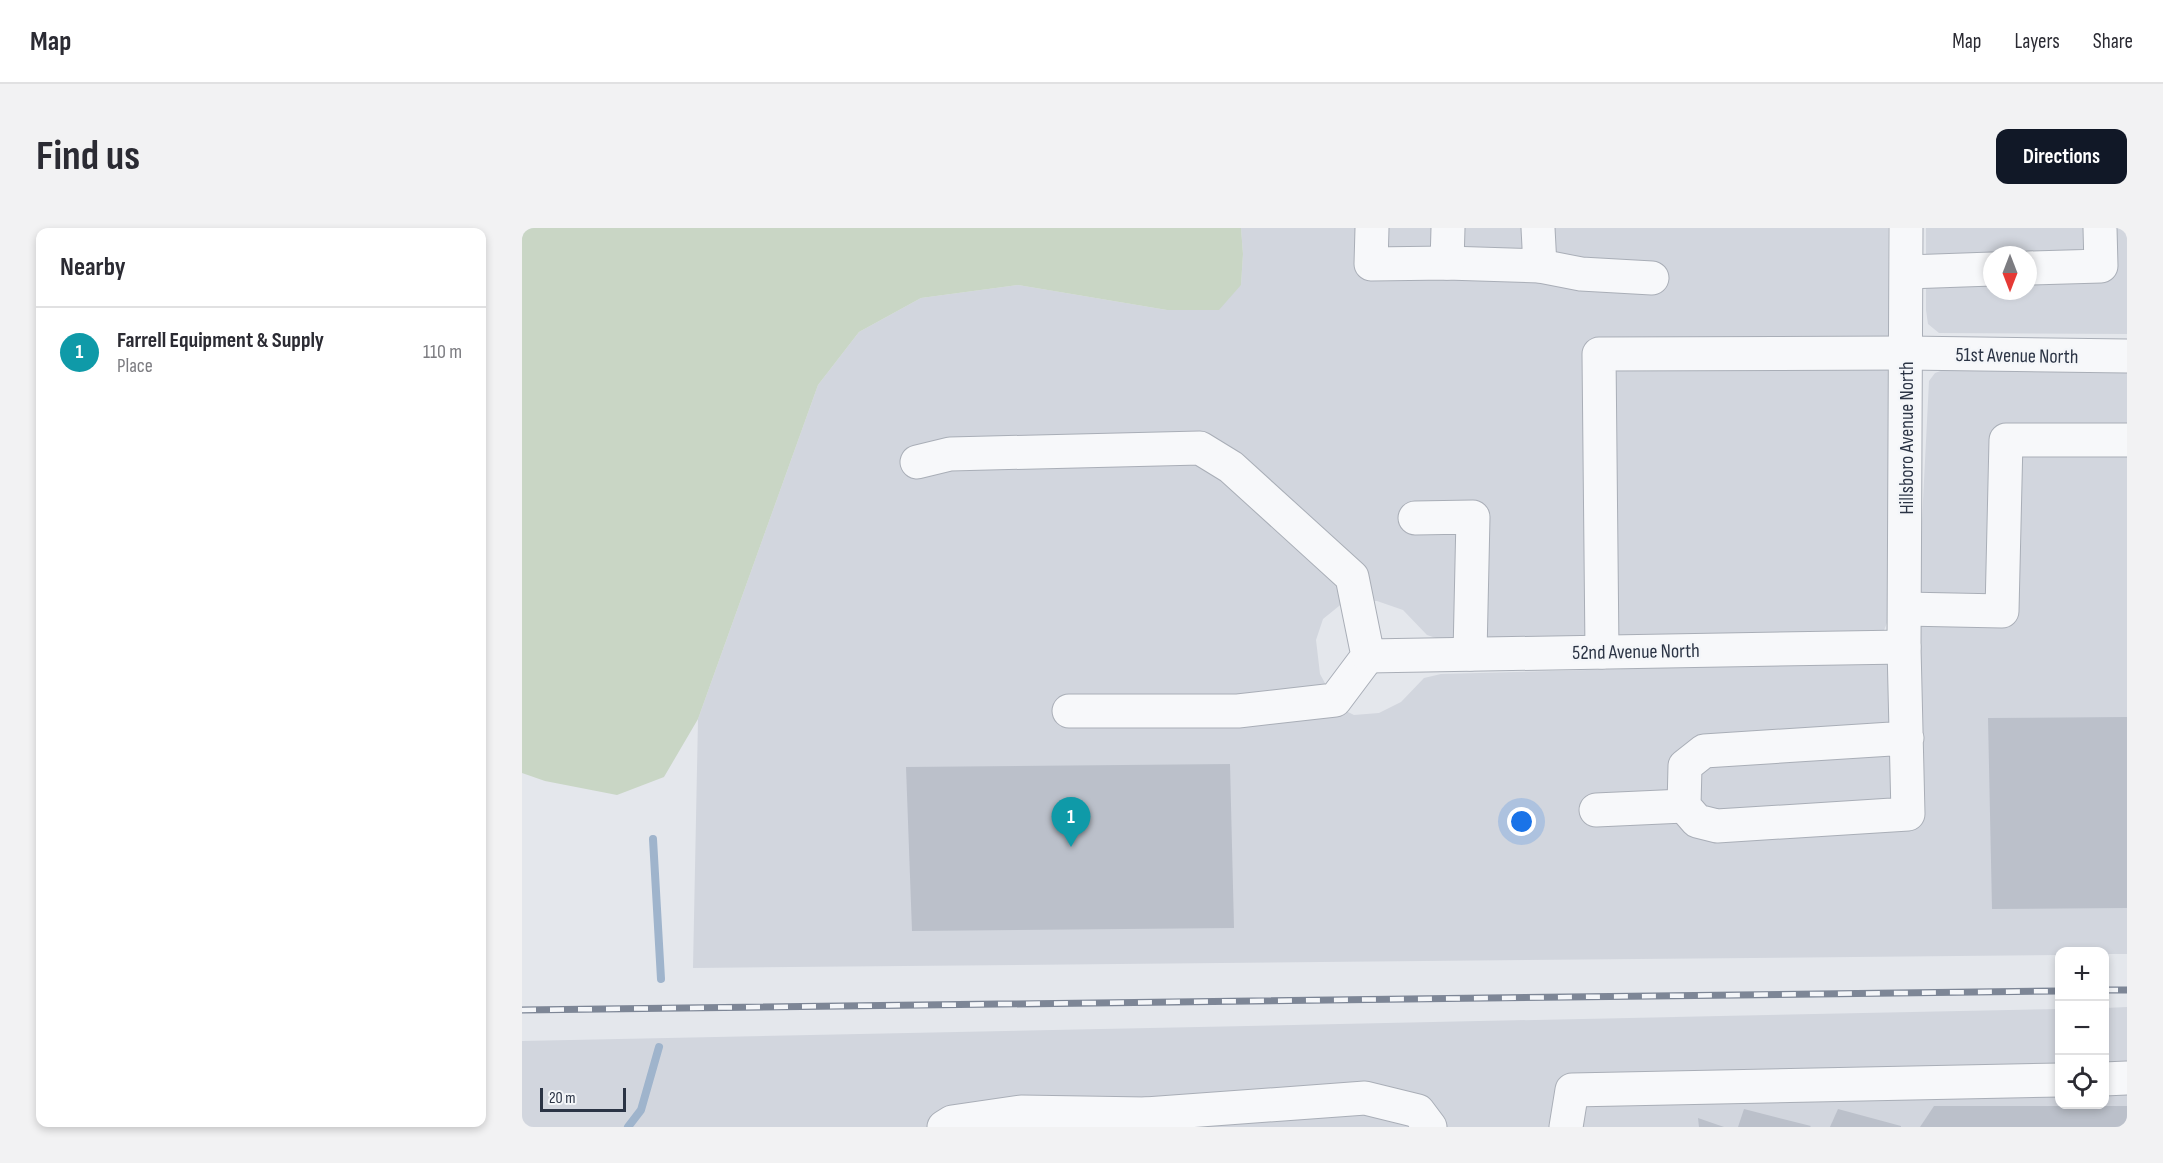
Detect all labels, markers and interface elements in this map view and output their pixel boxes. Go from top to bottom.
text: Map [30,25,71,58]
text: Map [1952,29,1981,54]
text: Layers [2014,29,2060,54]
text: Share [2093,29,2133,54]
button: Directions [1996,129,2127,184]
text: Find us [36,131,140,182]
north arrow [1983,246,2037,300]
text: Nearby [60,252,126,283]
text: Farrell Equipment & Supply [117,327,324,354]
text: 1 [76,340,83,364]
text: 110 m [423,340,462,364]
street label: 51st Avenue North [1955,343,2079,369]
text: Place [117,354,153,378]
street label: Hillsboro Avenue North [1895,361,1919,515]
street label: 52nd Avenue North [1572,639,1700,665]
pin: 1 [1052,798,1090,847]
your location [1507,807,1536,836]
map controls [2055,947,2109,1109]
button: + [2055,947,2109,1001]
button: − [2055,1001,2109,1055]
button: locate [2055,1055,2109,1109]
scale bar [540,1085,626,1112]
text: 20 m [549,1089,576,1108]

